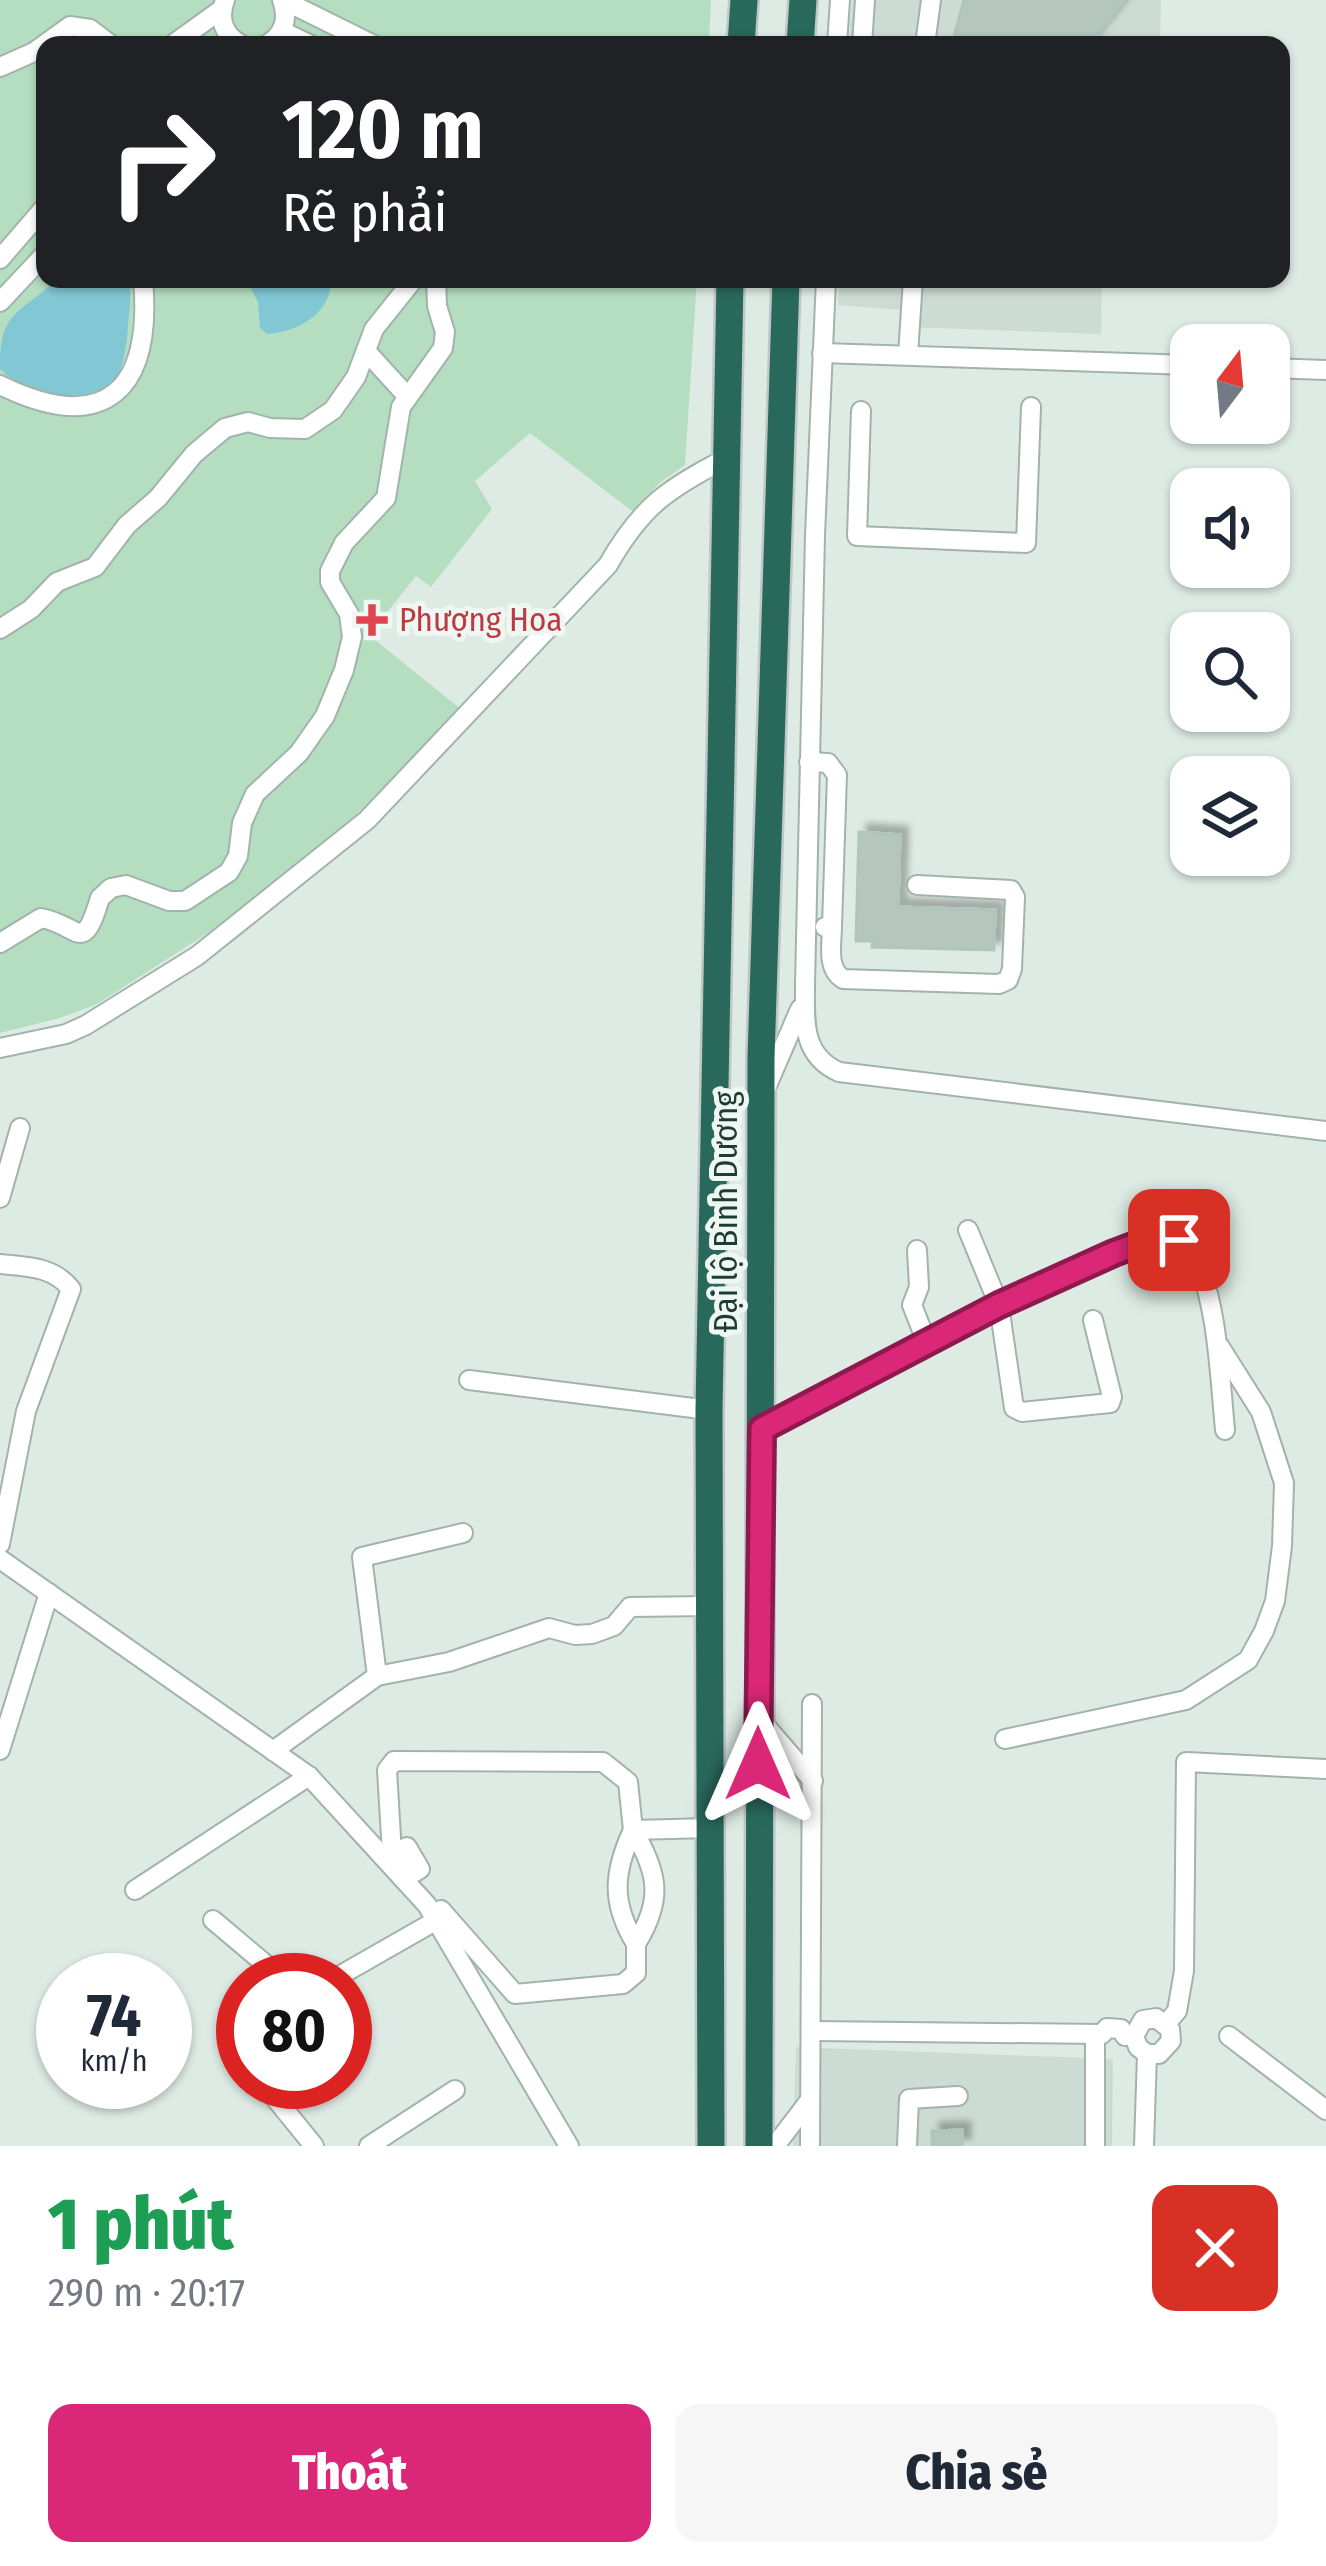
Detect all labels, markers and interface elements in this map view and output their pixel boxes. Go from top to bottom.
text: 120 m [282,79,484,180]
icon: right [84,84,240,240]
text: Rẽ phải [282,181,447,245]
north arrow [1170,324,1290,444]
map controls [1170,324,1290,876]
button: sound [1170,468,1290,588]
place label: Phượng Hoa [399,600,562,640]
marker: Phượng Hoa [356,604,388,636]
button: search [1170,612,1290,732]
button: layers [1170,756,1290,876]
street label: Đại lộ Bình Dương [706,1091,746,1333]
pin [1128,1189,1230,1291]
icon: arrive [1146,1207,1212,1273]
position arrow [695,1701,821,1827]
speed limit sign: 80 [216,1953,372,2109]
text: 74 [87,1980,141,2052]
text: km/h [81,2043,147,2079]
text: 1 phút [48,2182,233,2268]
button: close [1152,2185,1278,2311]
text: 290 m · 20:17 [48,2270,245,2316]
button: Thoát [48,2404,651,2542]
button: Chia sẻ [675,2404,1278,2542]

